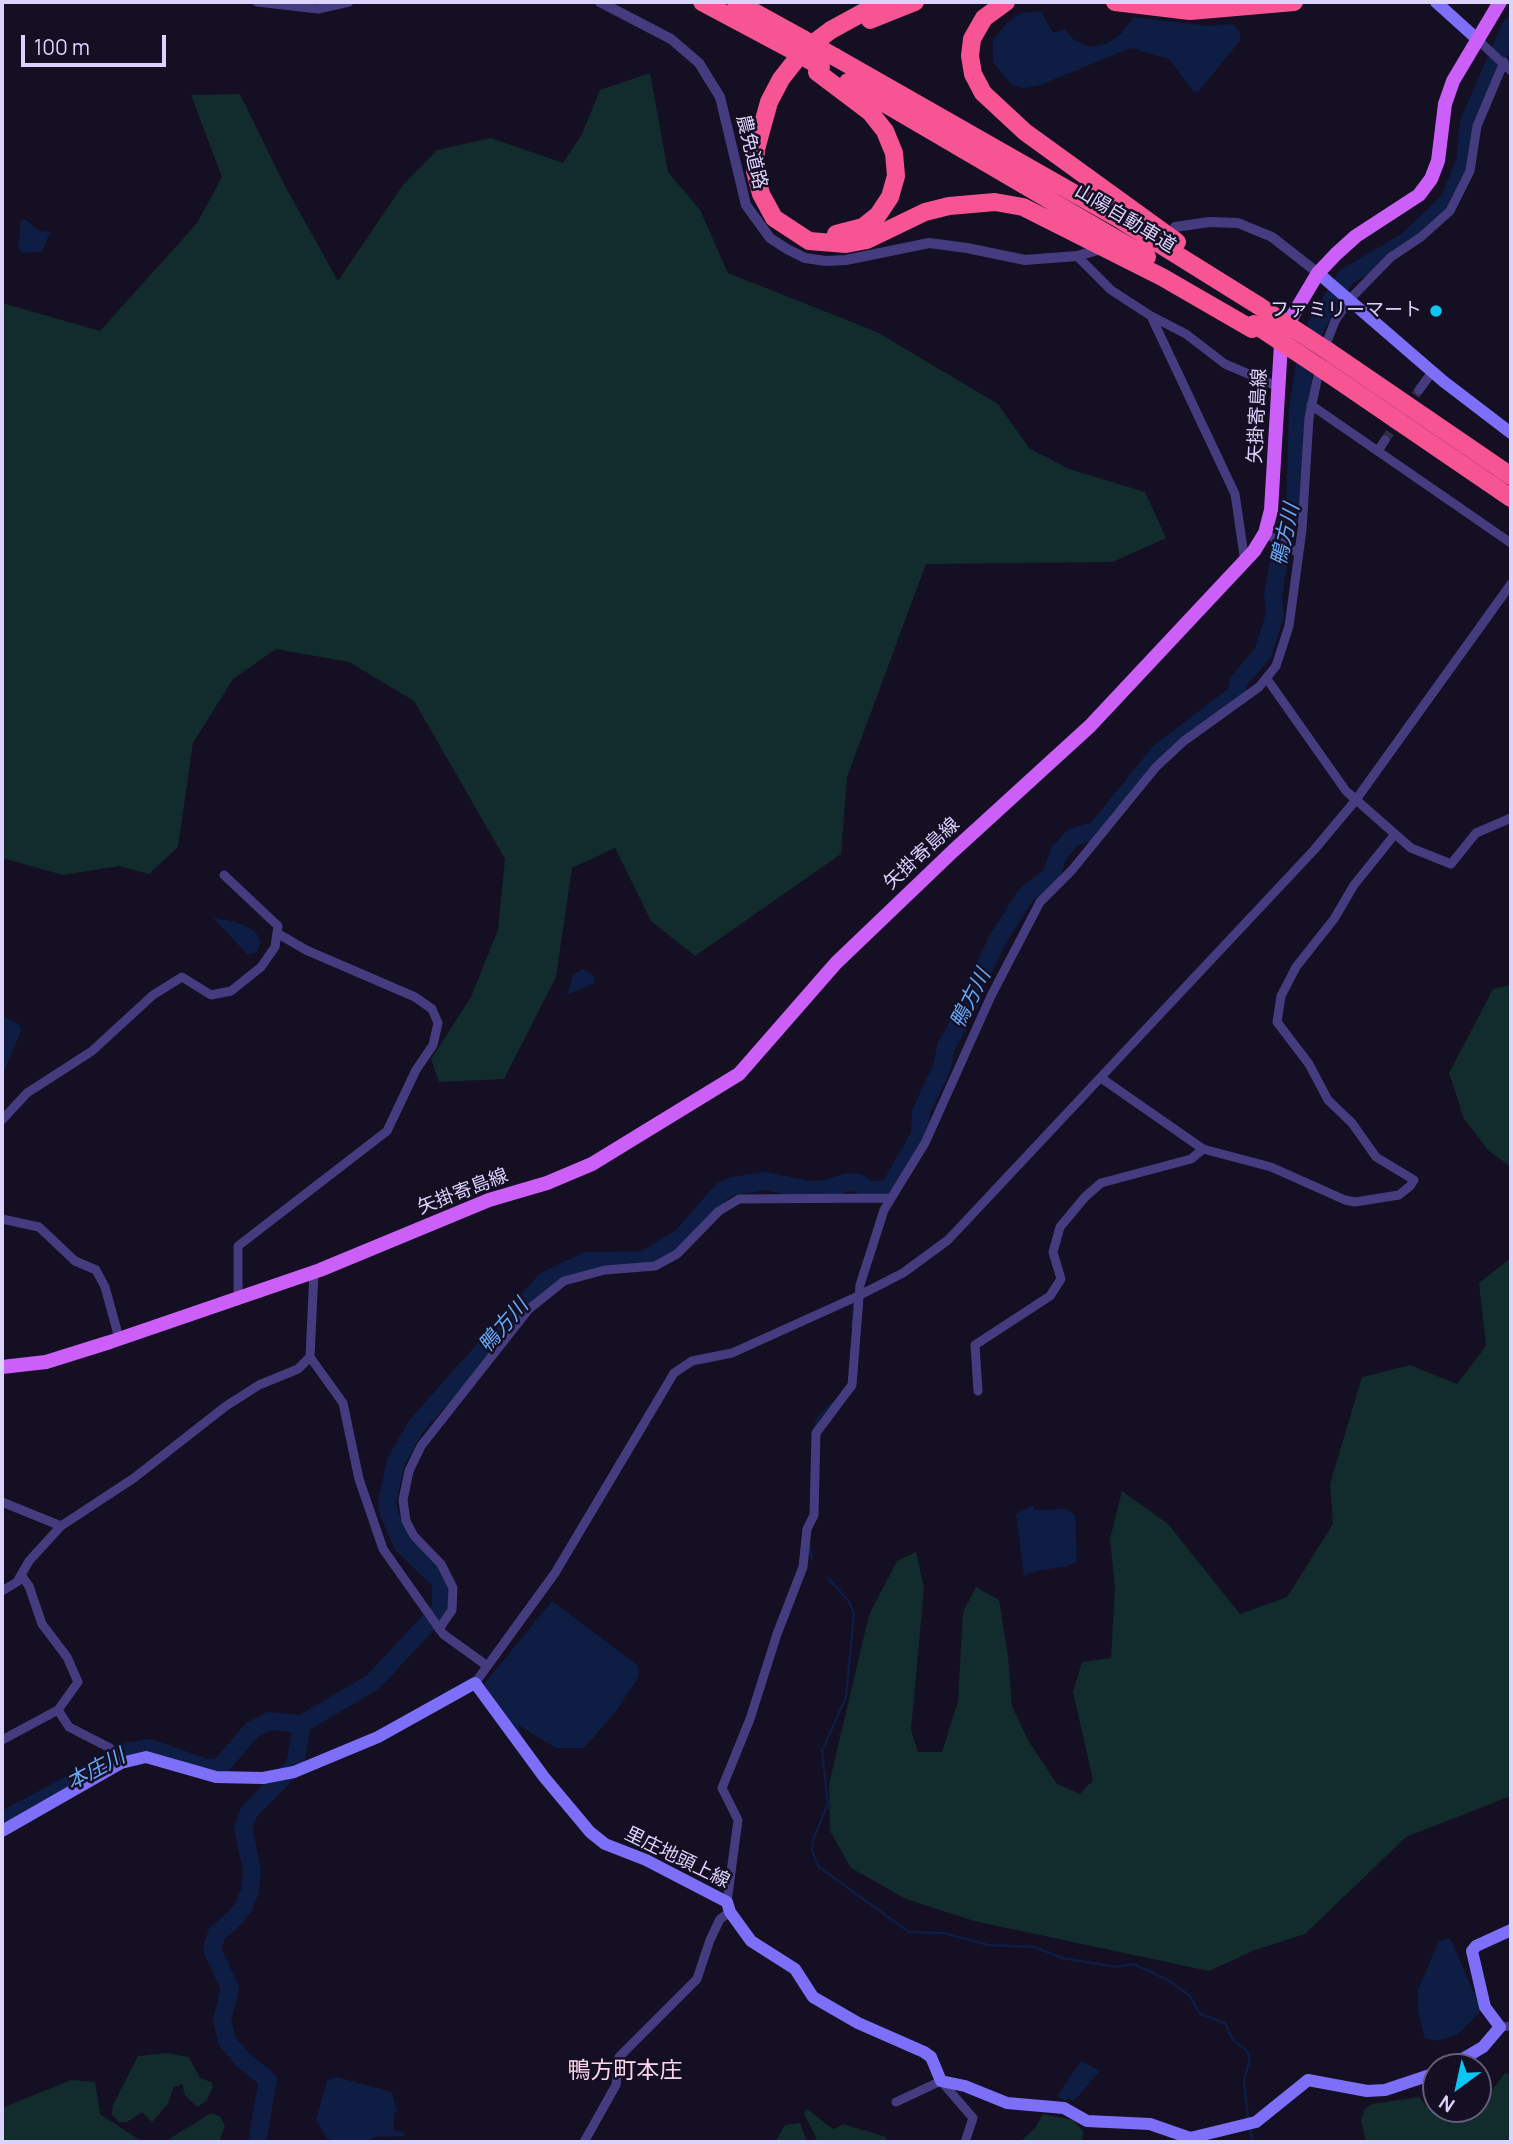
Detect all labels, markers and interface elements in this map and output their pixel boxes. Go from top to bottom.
scale bar [24,21,170,65]
text: 100 m [34,33,90,61]
street label: 農免道路 [731,112,771,192]
street label: 山陽自動車道 [1070,180,1180,258]
place label: ファミリーマート [1270,300,1422,322]
marker: ファミリーマート [1428,303,1444,319]
street label: 矢掛寄島線 [1244,368,1272,464]
water label: 鴨方川 [1267,501,1305,569]
street label: 矢掛寄島線 [879,813,965,895]
water label: 鴨方川 [945,965,997,1033]
street label: 矢掛寄島線 [415,1164,511,1220]
water label: 鴨方川 [474,1294,534,1358]
water label: 本庄川 [62,1744,130,1796]
street label: 里庄地頭上線 [621,1823,733,1893]
north arrow [1422,2053,1492,2123]
district label: 鴨方町本庄 [568,2058,682,2086]
text: N [1434,2089,1459,2119]

